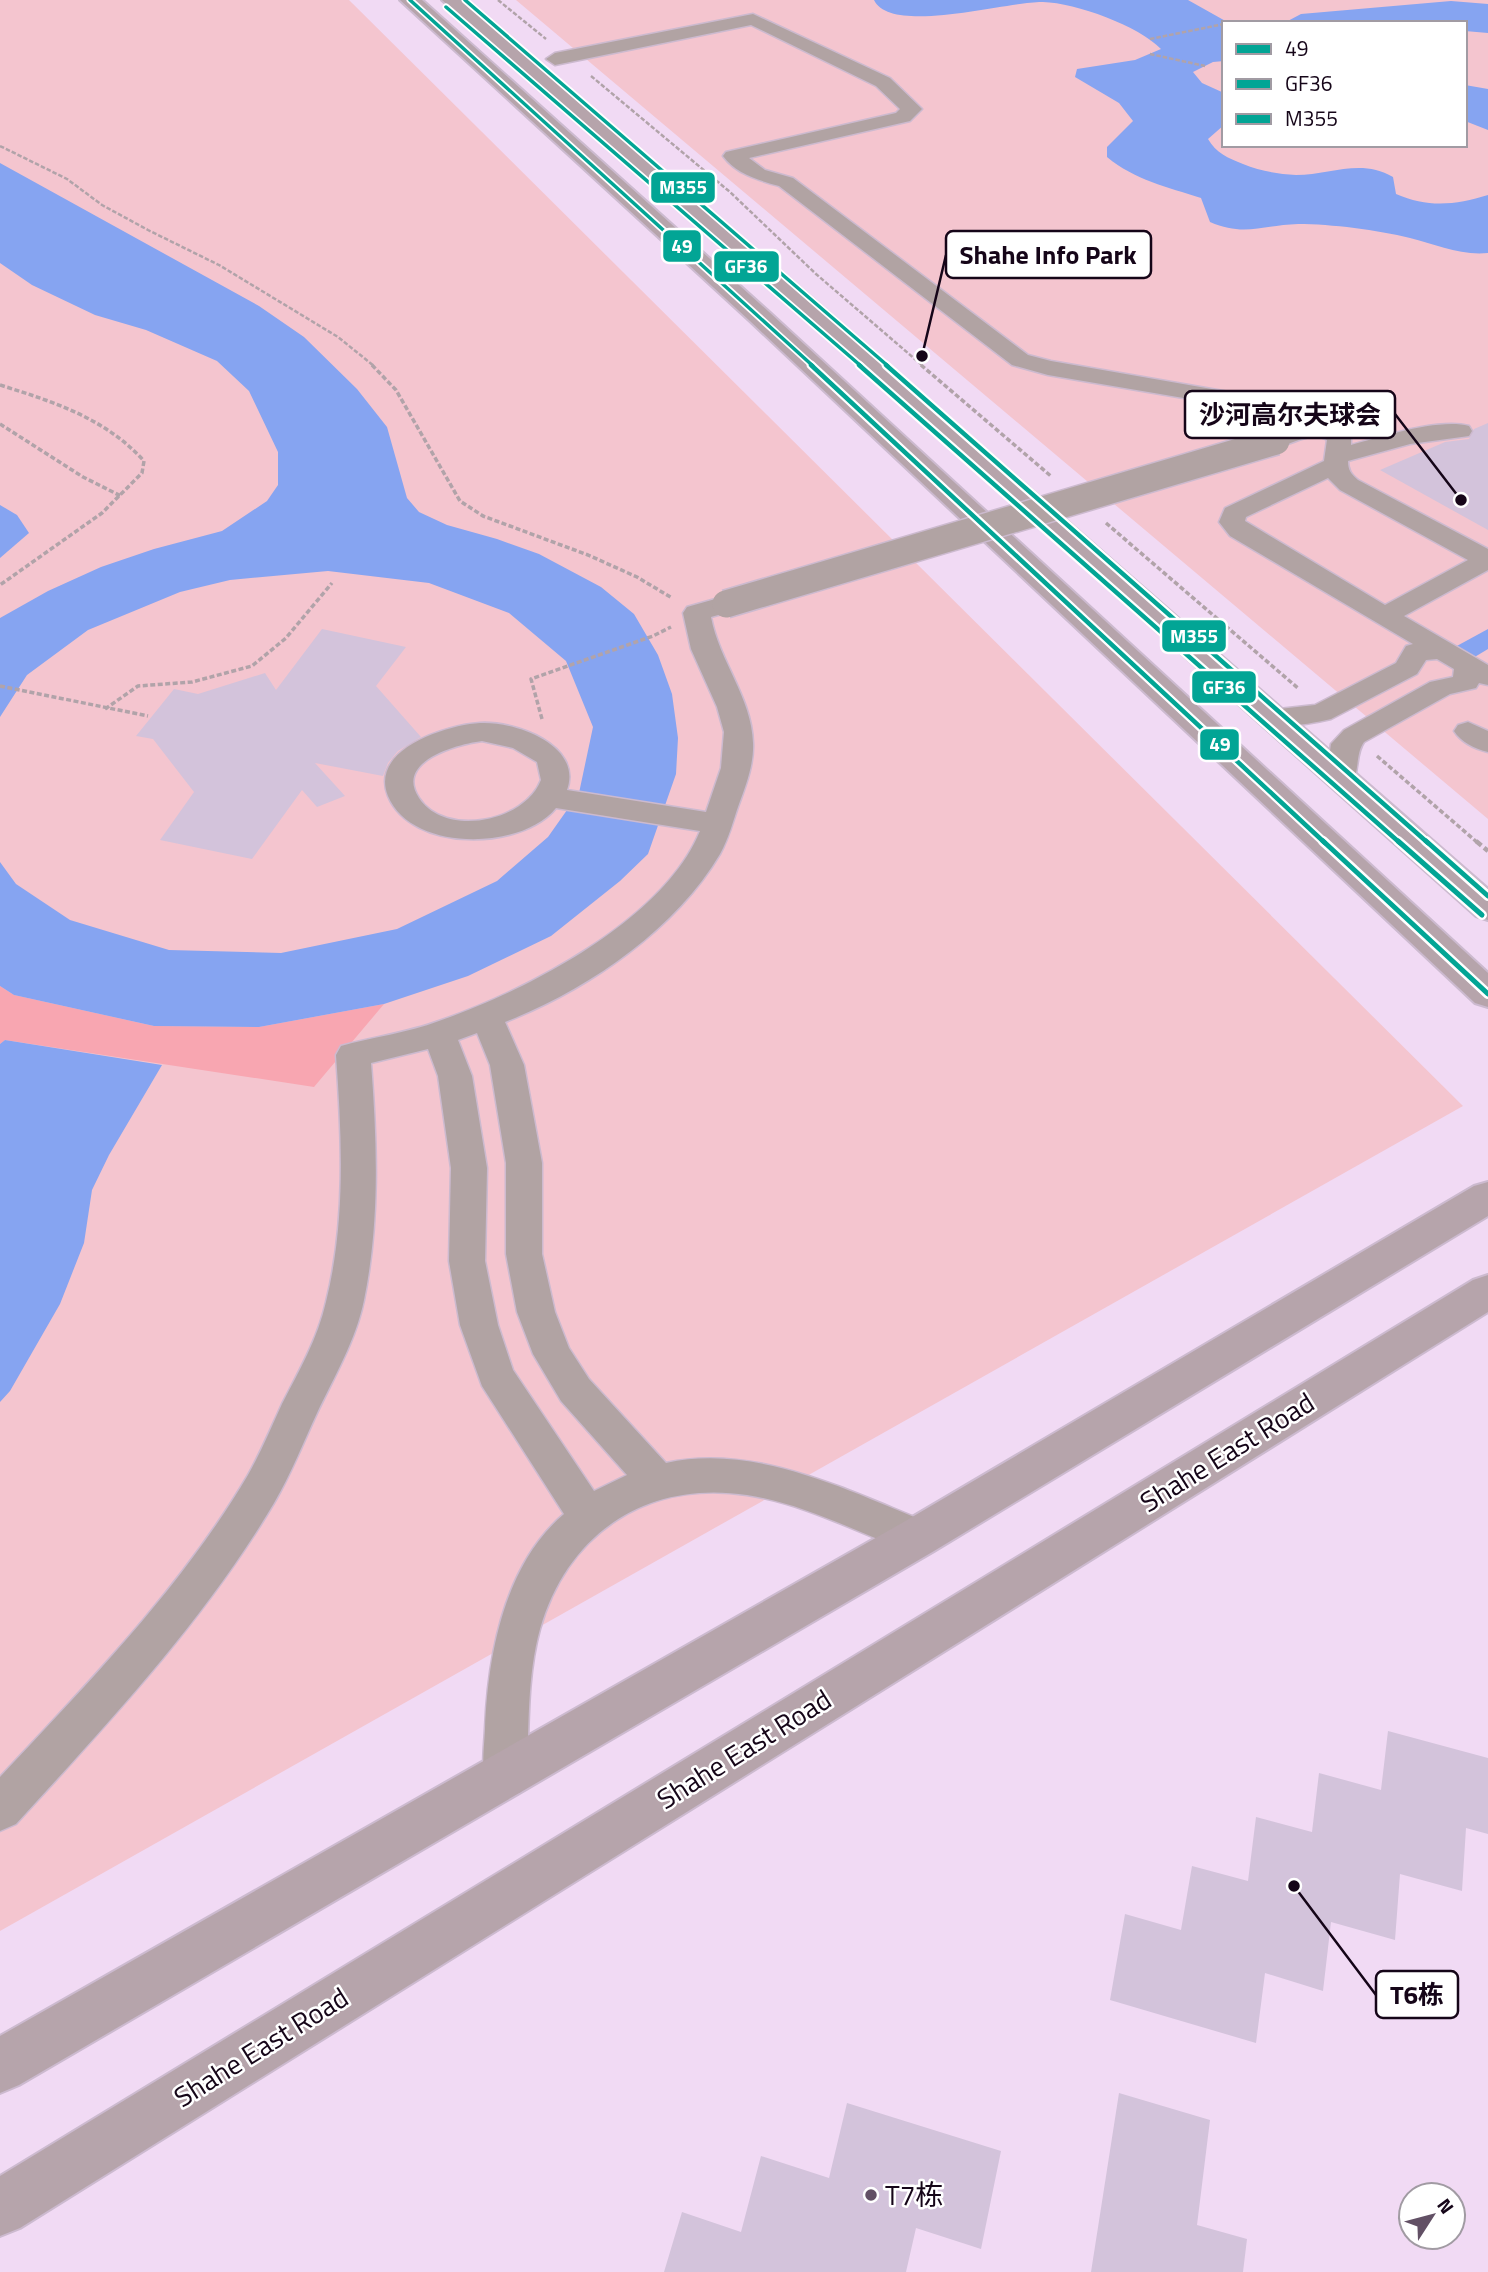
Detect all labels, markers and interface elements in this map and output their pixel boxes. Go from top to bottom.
legend [1222,21,1467,147]
text: 49 [1285,32,1309,64]
text: GF36 [1285,67,1333,99]
text: M355 [1285,102,1338,134]
line badge: M355 [650,171,716,204]
text: M355 [659,172,707,201]
line badge: 49 [662,229,702,263]
text: 49 [671,231,693,260]
callout: Shahe Info Park [946,231,1151,278]
text: Shahe Info Park [959,235,1137,274]
line badge: GF36 [713,250,780,283]
text: GF36 [725,251,768,280]
callout: 沙河高尔夫球会 [1185,391,1395,438]
text: 沙河高尔夫球会 [1199,395,1381,434]
line badge: M355 [1161,619,1227,653]
text: M355 [1170,621,1218,650]
line badge: GF36 [1191,670,1257,704]
text: GF36 [1203,672,1246,701]
line badge: 49 [1199,728,1240,761]
text: 49 [1209,729,1231,758]
street label: Shahe East Road [1131,1381,1322,1522]
street label: Shahe East Road [648,1678,839,1819]
callout: T6栋 [1376,1971,1458,2018]
text: T6栋 [1390,1975,1444,2014]
street label: Shahe East Road [165,1976,356,2117]
place label: T7栋 [885,2173,943,2216]
north arrow [1397,2181,1467,2251]
marker: T7栋 [863,2187,879,2203]
text: N [1431,2192,1462,2220]

